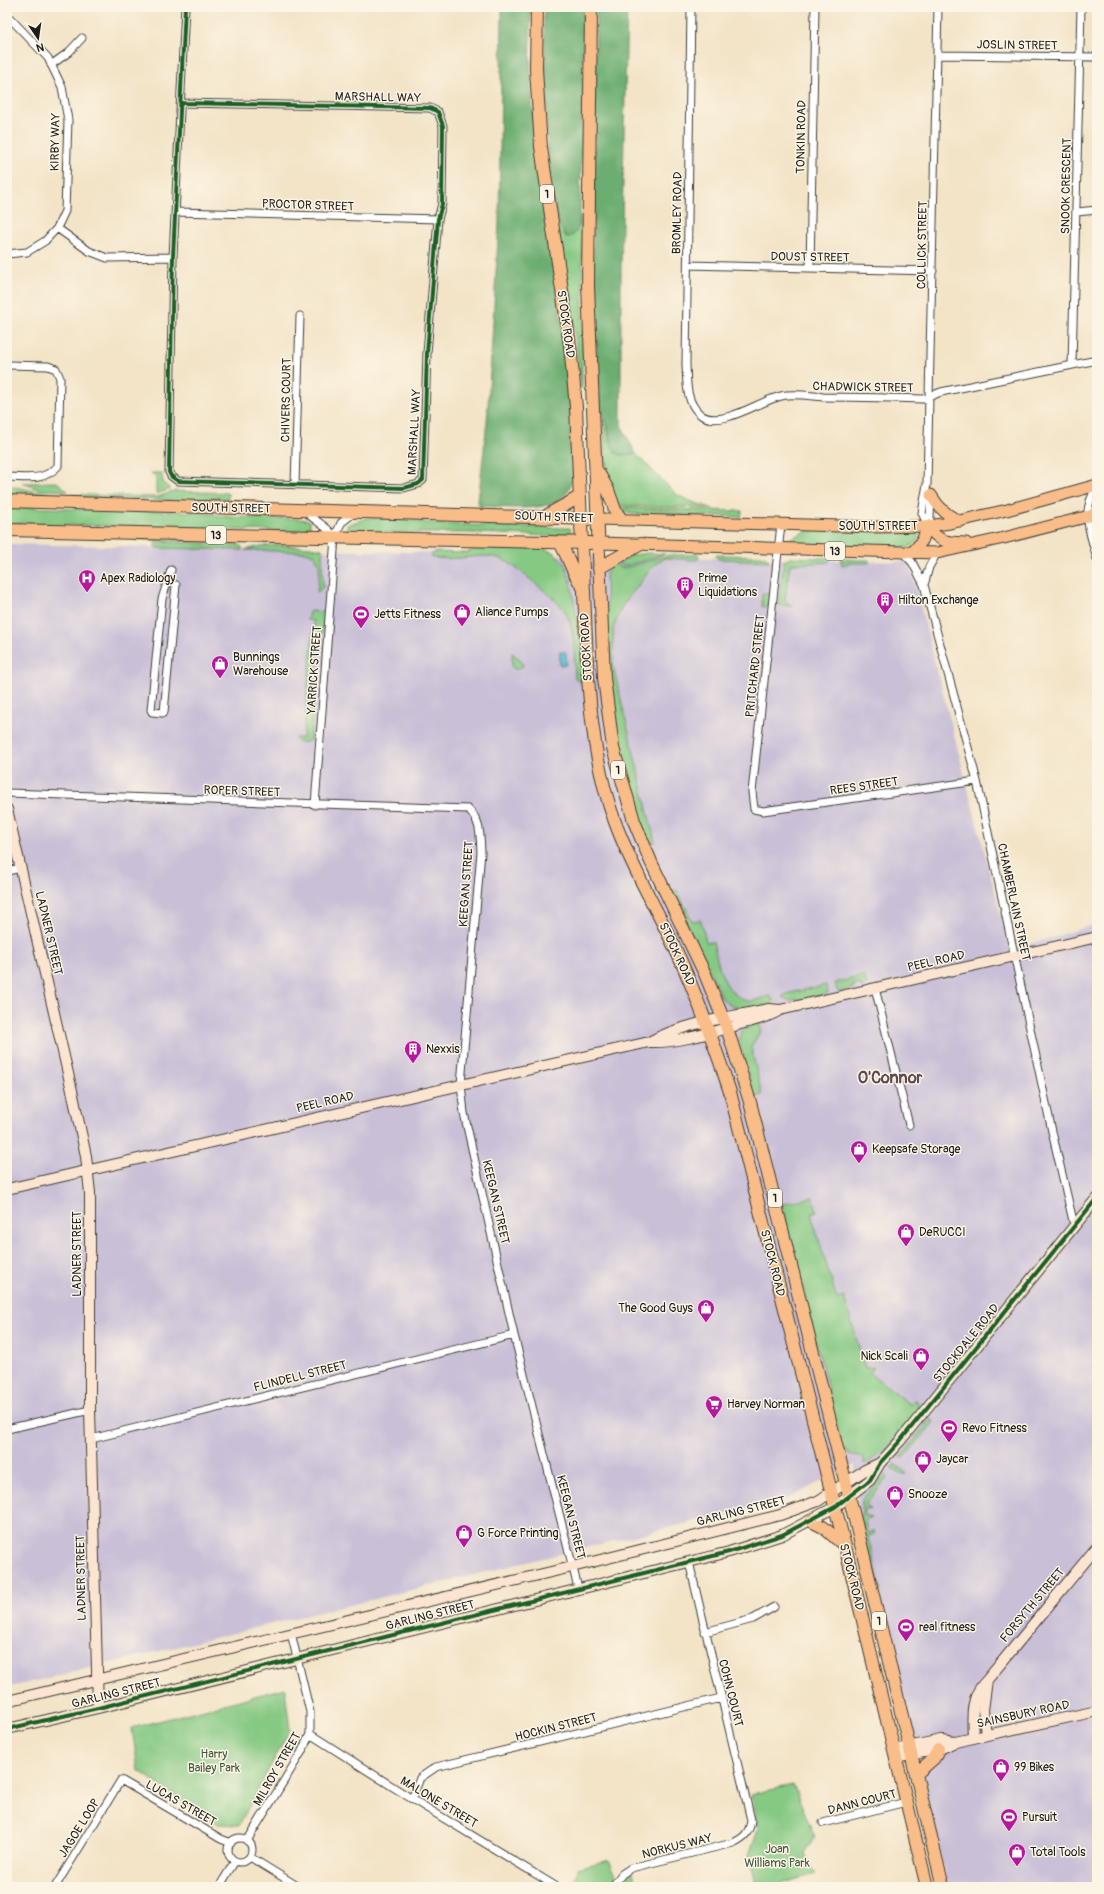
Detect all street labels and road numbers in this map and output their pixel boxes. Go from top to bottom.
street label: JOSLIN STREET [976,37,1058,54]
street label: MARSHALL WAY [335,89,421,106]
street label: TONKIN ROAD [793,100,810,174]
street label: KIRBY WAY [47,113,64,171]
street label: SNOOK CRESCENT [1058,137,1075,234]
street label: BROMLEY ROAD [669,171,686,254]
road number: 1 [540,185,554,203]
street label: PROCTOR STREET [262,196,355,215]
street label: COLLICK STREET [914,200,931,289]
street label: DOUST STREET [770,249,850,266]
street label: STOCK ROAD [553,289,578,359]
street label: CHIVERS COURT [278,357,295,442]
street label: CHADWICK STREET [812,379,914,396]
street label: MARSHALL WAY [405,389,424,475]
street label: SOUTH STREET [191,500,271,517]
street label: SOUTH STREET [514,509,594,526]
street label: SOUTH STREET [838,519,918,534]
road number: 13 [206,526,226,544]
road number: 13 [825,542,845,560]
street label: STOCK ROAD [577,612,596,682]
street label: PRITCHARD STREET [743,614,768,718]
street label: YARRICK STREET [304,625,325,716]
road number: 1 [611,761,625,779]
street label: REES STREET [829,774,899,799]
street label: ROPER STREET [203,783,281,800]
street label: KEEGAN STREET [456,840,477,927]
street label: CHAMBERLAIN STREET [994,842,1033,963]
street label: LADNER STREET [32,890,66,977]
street label: STOCK ROAD [655,920,698,989]
street label: PEEL ROAD [906,948,967,975]
street label: PEEL ROAD [295,1089,356,1116]
street label: KEEGAN STREET [479,1159,513,1246]
road number: 1 [768,1189,782,1207]
street label: LADNER STREET [70,1211,85,1297]
street label: STOCK ROAD [757,1228,788,1299]
street label: STOCKDALE ROAD [930,1301,1003,1386]
street label: FLINDELL STREET [252,1358,348,1395]
street label: KEEGAN STREET [553,1474,588,1561]
street label: GARLING STREET [695,1493,788,1530]
street label: LADNER STREET [73,1535,90,1621]
street label: STOCK ROAD [836,1542,867,1613]
street label: FORSYTH STREET [997,1565,1068,1646]
street label: GARLING STREET [384,1597,477,1634]
road number: 1 [872,1612,886,1630]
street label: COHN COURT [715,1658,746,1729]
street label: GARLING STREET [70,1675,163,1712]
street label: SAINSBURY ROAD [975,1697,1071,1732]
street label: HOCKIN STREET [514,1710,599,1745]
street label: MILROY STREET [250,1729,305,1809]
street label: MALONE STREET [397,1773,480,1832]
street label: LUCAS STREET [143,1777,219,1830]
street label: DANN COURT [826,1787,898,1818]
street label: JAGOE LOOP [55,1796,104,1860]
street label: NORKUS WAY [640,1831,714,1862]

